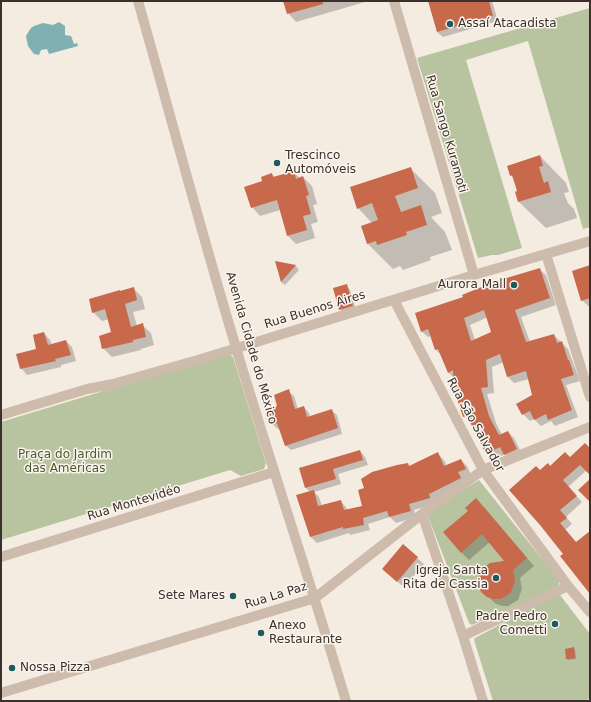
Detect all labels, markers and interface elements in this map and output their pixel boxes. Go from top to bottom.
place label: Assaí Atacadista [458,17,556,31]
marker: Assaí Atacadista [445,19,455,29]
street label: Rua Sango Kuramoti [422,73,470,195]
place label: Trescinco Automóveis [285,149,356,177]
marker: Trescinco Automóveis [272,158,282,168]
street label: Avenida Cidade do México [222,270,280,426]
place label: Aurora Mall [438,278,506,292]
marker: Aurora Mall [509,280,519,290]
street label: Rua Buenos Aires [263,288,367,332]
street label: Rua São Salvador [443,375,507,475]
park label: Praça do Jardim das Américas [18,448,112,476]
street label: Rua Montevidéo [86,482,182,524]
place label: Igreja Santa Rita de Cassia [403,564,488,592]
marker: Igreja Santa Rita de Cassia [491,573,501,583]
street label: Rua La Paz [243,580,309,612]
place label: Sete Mares [158,589,225,603]
marker: Sete Mares [228,591,238,601]
place label: Padre Pedro Cometti [476,610,547,638]
place label: Anexo Restaurante [269,619,342,647]
marker: Padre Pedro Cometti [550,619,560,629]
marker: Anexo Restaurante [256,628,266,638]
place label: Nossa Pizza [20,661,90,675]
marker: Nossa Pizza [7,663,17,673]

